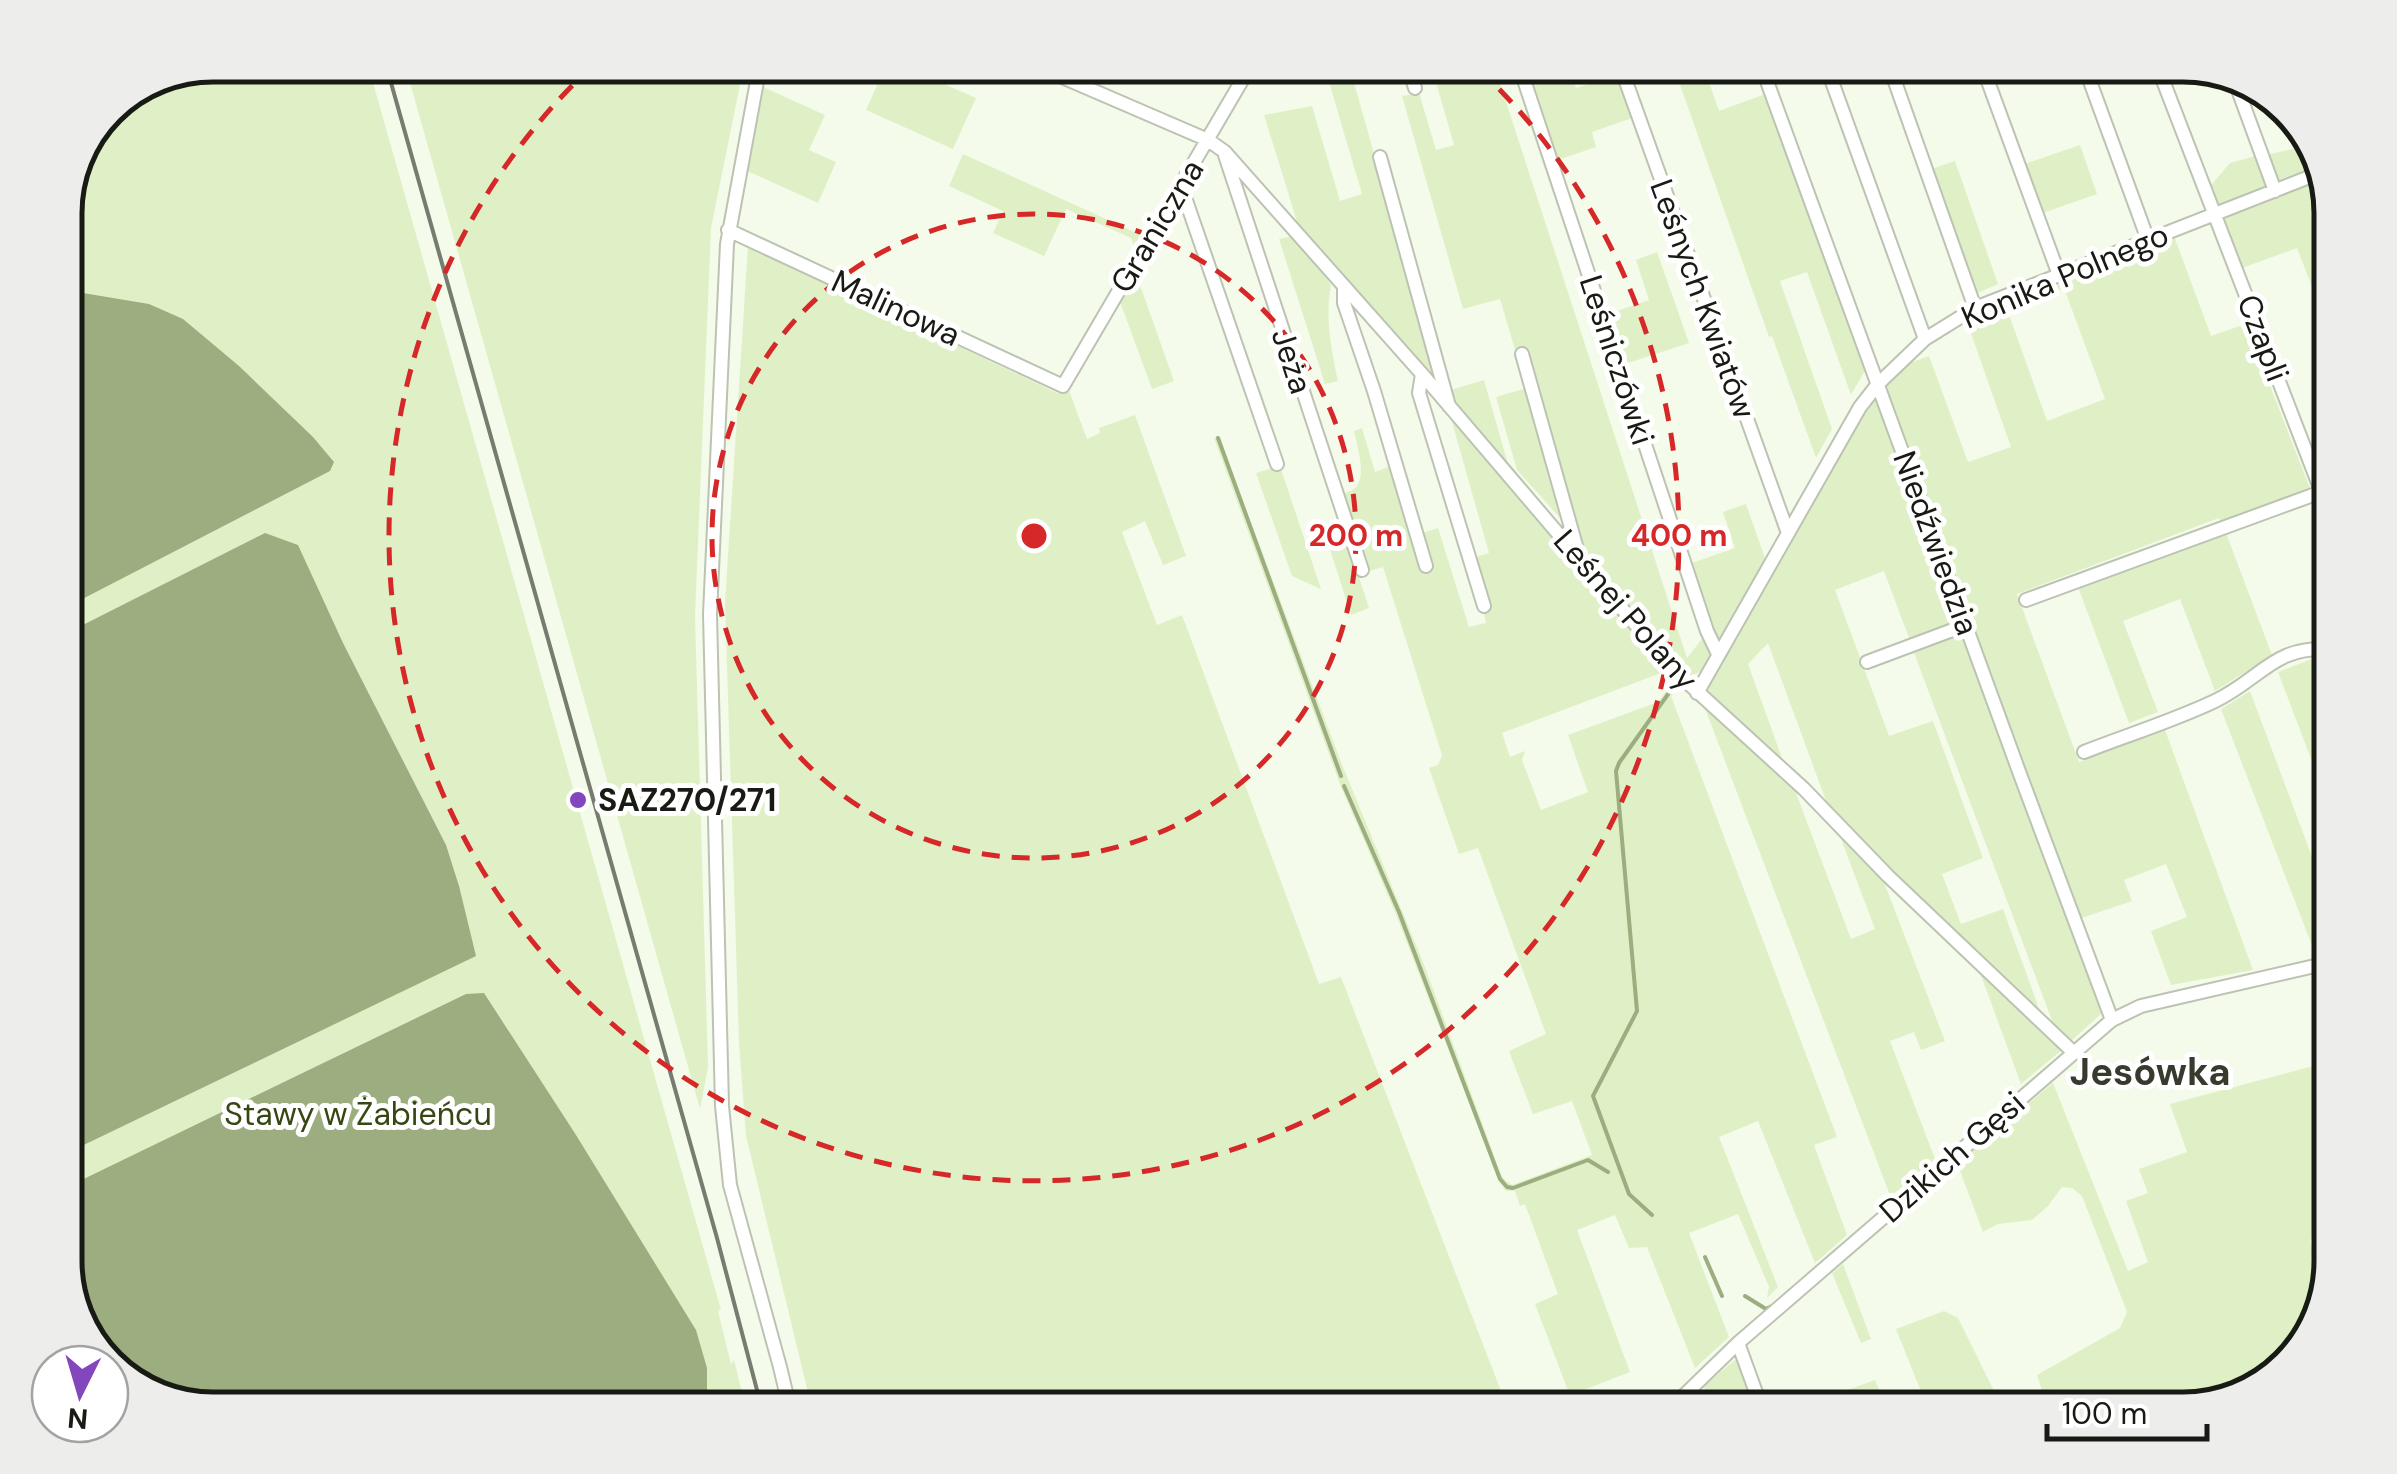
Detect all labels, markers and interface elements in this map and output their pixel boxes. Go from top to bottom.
street label: Graniczna [1101,152,1213,300]
street label: Leśnych Kwiatów [1640,174,1766,424]
street label: Konika Polnego [1955,213,2175,339]
street label: Malinowa [825,260,967,356]
street label: Leśniczówki [1570,270,1664,450]
street label: Czapli [2227,289,2299,387]
street label: Jeża [1262,323,1322,399]
street label: Niedźwiedzia [1883,445,1989,641]
text: 200 m [1309,516,1403,555]
text: 400 m [1630,516,1728,555]
centre of rings [1016,518,1052,554]
street label: Leśnej Polany [1545,521,1708,699]
place label: SAZ270/271 [598,779,776,821]
marker: SAZ270/271 [567,789,589,811]
district label: Jesówka [2070,1047,2230,1097]
street label: Dzikich Gęsi [1870,1082,2034,1232]
park label: Stawy w Żabieńcu [224,1093,492,1135]
north arrow [30,1344,130,1444]
scale bar [2047,1379,2207,1441]
text: 100 m [2062,1394,2147,1433]
text: N [66,1399,90,1438]

